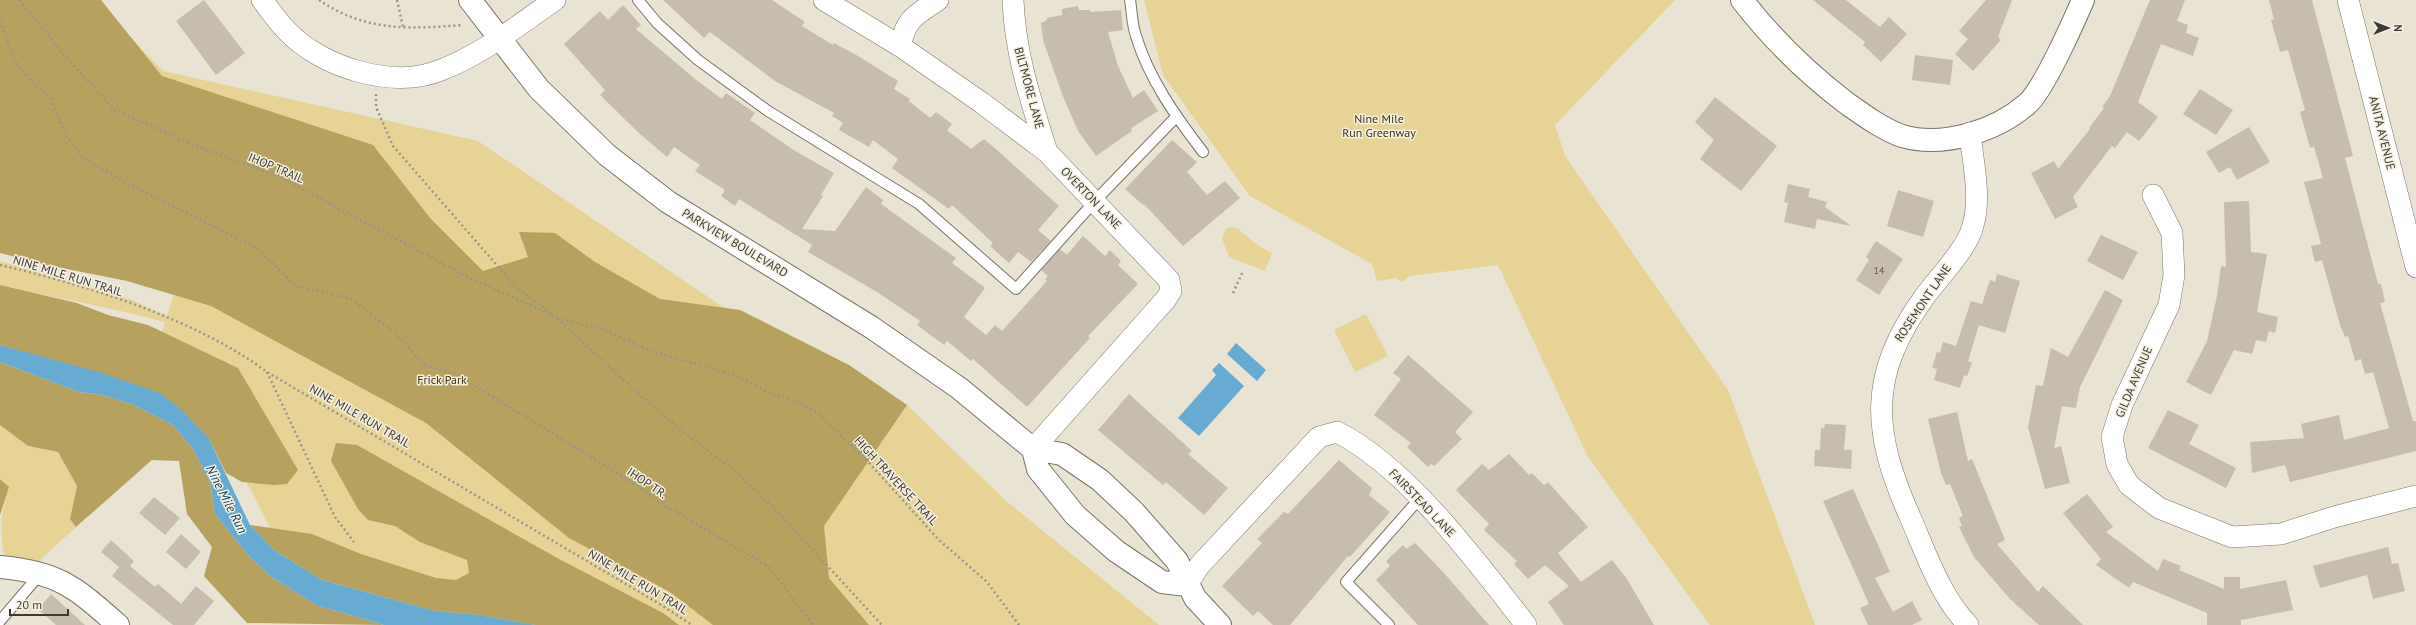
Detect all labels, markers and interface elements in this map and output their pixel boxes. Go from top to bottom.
north arrow [2368,8,2408,48]
text: N [2391,24,2405,32]
street label: BILTMORE LANE [1011,45,1048,130]
street label: ANITA AVENUE [2366,94,2399,171]
park label: Nine Mile Run Greenway [1342,111,1416,140]
street label: IHOP TRAIL [246,149,306,186]
street label: OVERTON LANE [1058,163,1125,232]
street label: PARKVIEW BOULEVARD [680,205,791,280]
street label: NINE MILE RUN TRAIL [11,252,125,299]
street label: ROSEMONT LANE [1891,261,1954,344]
house number: 14 [1874,264,1885,277]
street label: GILDA AVENUE [2112,344,2155,420]
park label: Frick Park [417,372,467,387]
street label: NINE MILE RUN TRAIL [307,381,413,451]
street label: HIGH TRAVERSE TRAIL [851,433,941,528]
water label: Nine Mile Run [202,462,251,537]
street label: IHOP TR. [624,464,670,501]
street label: FAIRSTEAD LANE [1386,465,1459,540]
street label: NINE MILE RUN TRAIL [585,546,691,617]
scale bar [10,591,68,617]
text: 20 m [16,597,42,612]

